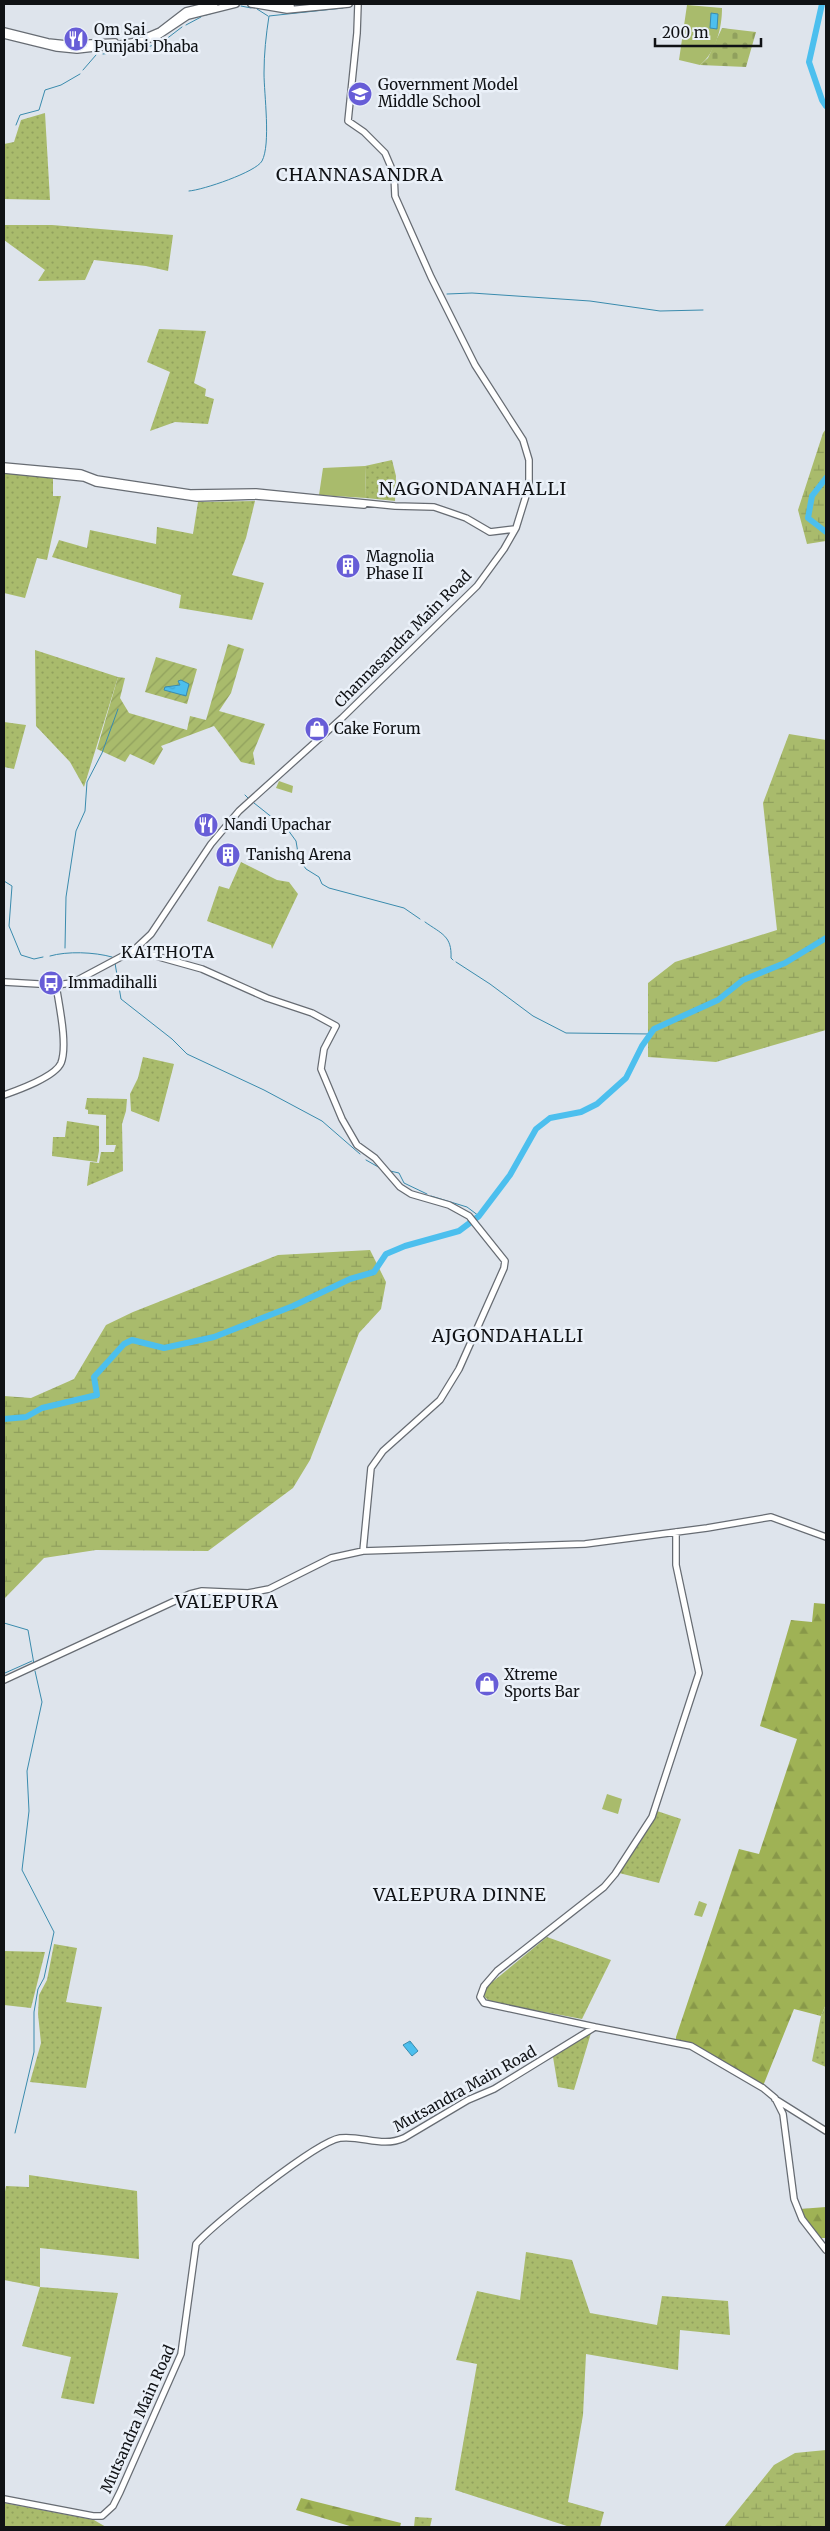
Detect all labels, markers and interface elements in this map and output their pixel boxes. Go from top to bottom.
scale bar [655,15,761,47]
place label: Om Sai Punjabi Dhaba [94,20,199,56]
text: 200 m [662,23,709,42]
restaurant icon: Om Sai Punjabi Dhaba [63,26,89,52]
place label: Government Model Middle School [378,75,518,111]
school or university icon: Government Model Middle School [347,81,373,107]
district label: CHANNASANDRA [276,163,444,186]
district label: NAGONDANAHALLI [379,477,567,500]
place label: Magnolia Phase II [366,547,434,583]
building icon: Magnolia Phase II [335,553,361,579]
street label: Channasandra Main Road [330,566,475,711]
shop icon: Cake Forum [304,716,330,742]
place label: Cake Forum [334,719,421,738]
restaurant icon: Nandi Upachar [193,812,219,838]
place label: Nandi Upachar [224,815,332,834]
building icon: Tanishq Arena [215,842,241,868]
place label: Tanishq Arena [246,845,351,864]
district label: KAITHOTA [121,942,215,962]
bus stop icon: Immadihalli [38,970,64,996]
place label: Immadihalli [68,973,157,992]
district label: AJGONDAHALLI [431,1324,584,1347]
district label: VALEPURA [174,1590,279,1613]
place label: Xtreme Sports Bar [504,1665,580,1701]
shop icon: Xtreme Sports Bar [474,1671,500,1697]
district label: VALEPURA DINNE [372,1883,547,1906]
street label: Mutsandra Main Road [390,2041,539,2136]
street label: Mutsandra Main Road [96,2342,179,2496]

